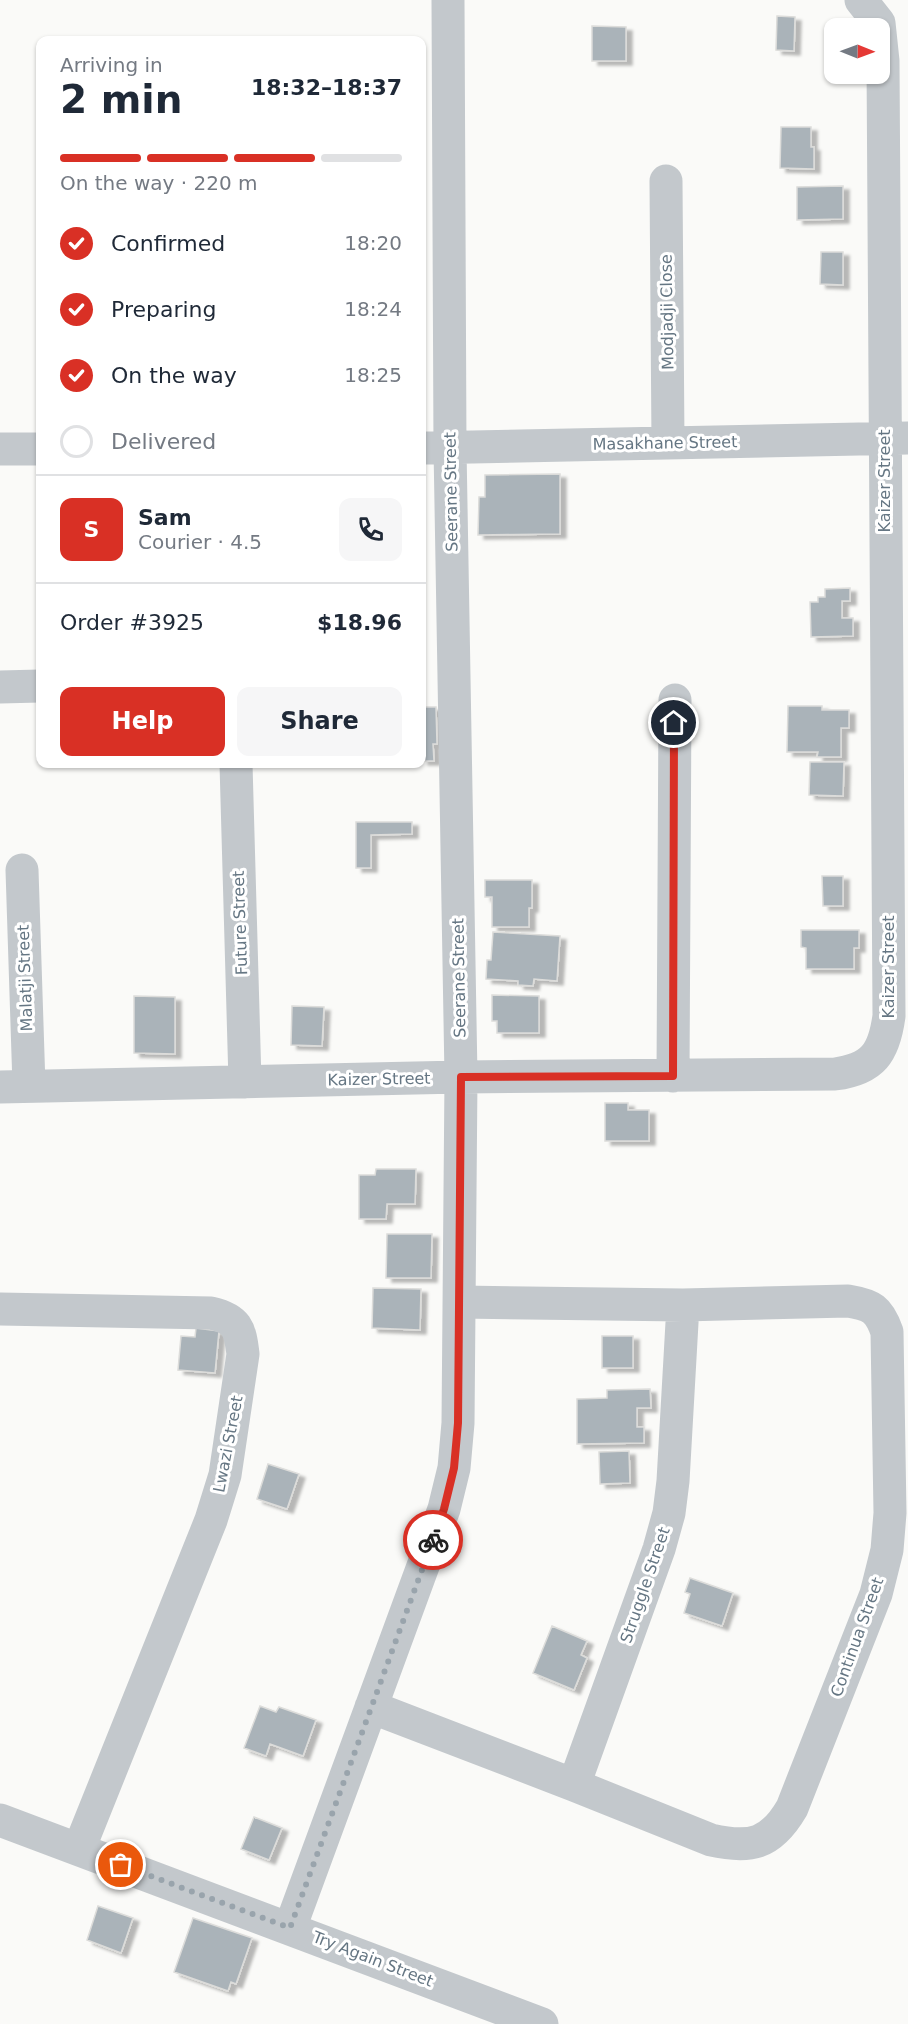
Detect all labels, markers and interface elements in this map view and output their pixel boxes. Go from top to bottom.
north arrow [824,18,890,84]
map controls [824,18,890,84]
text: Arriving in [60,53,163,77]
text: 18:32–18:37 [251,75,402,100]
text: 2 min [60,77,182,122]
text: On the way · 220 m [60,171,258,195]
icon: check [60,227,93,260]
text: Confirmed [111,231,225,256]
text: 18:20 [344,231,402,255]
street label: Modjadji Close [656,254,678,370]
icon: check [60,293,93,326]
text: Preparing [111,297,217,322]
text: 18:24 [344,297,402,321]
icon: check [60,359,93,392]
text: On the way [111,363,237,388]
text: 18:25 [344,363,402,387]
text: Delivered [111,429,216,454]
street label: Kaizer Street [875,430,894,532]
street label: Seerane Street [440,432,462,552]
street label: Masakhane Street [593,432,737,454]
button: phone [339,498,402,561]
text: Sam [138,505,192,530]
text: S [84,517,99,542]
text: Courier · 4.5 [138,530,262,554]
text: Order #3925 [60,610,204,635]
text: $18.96 [317,610,402,635]
button: Help [60,687,225,756]
button: Share [237,687,402,756]
pin [648,697,699,748]
icon: home [657,706,690,739]
street label: Future Street [229,870,251,976]
street label: Kaizer Street [879,916,898,1018]
street label: Seerane Street [448,918,470,1038]
street label: Malatji Street [14,924,36,1032]
street label: Kaizer Street [327,1069,431,1089]
street label: Lwazi Street [209,1394,247,1494]
courier [403,1510,463,1570]
icon: bike [417,1524,450,1557]
street label: Struggle Street [616,1524,674,1646]
street label: Continua Street [827,1575,887,1699]
pin [95,1839,146,1890]
icon: bag [104,1848,137,1881]
street label: Try Again Street [309,1927,436,1991]

